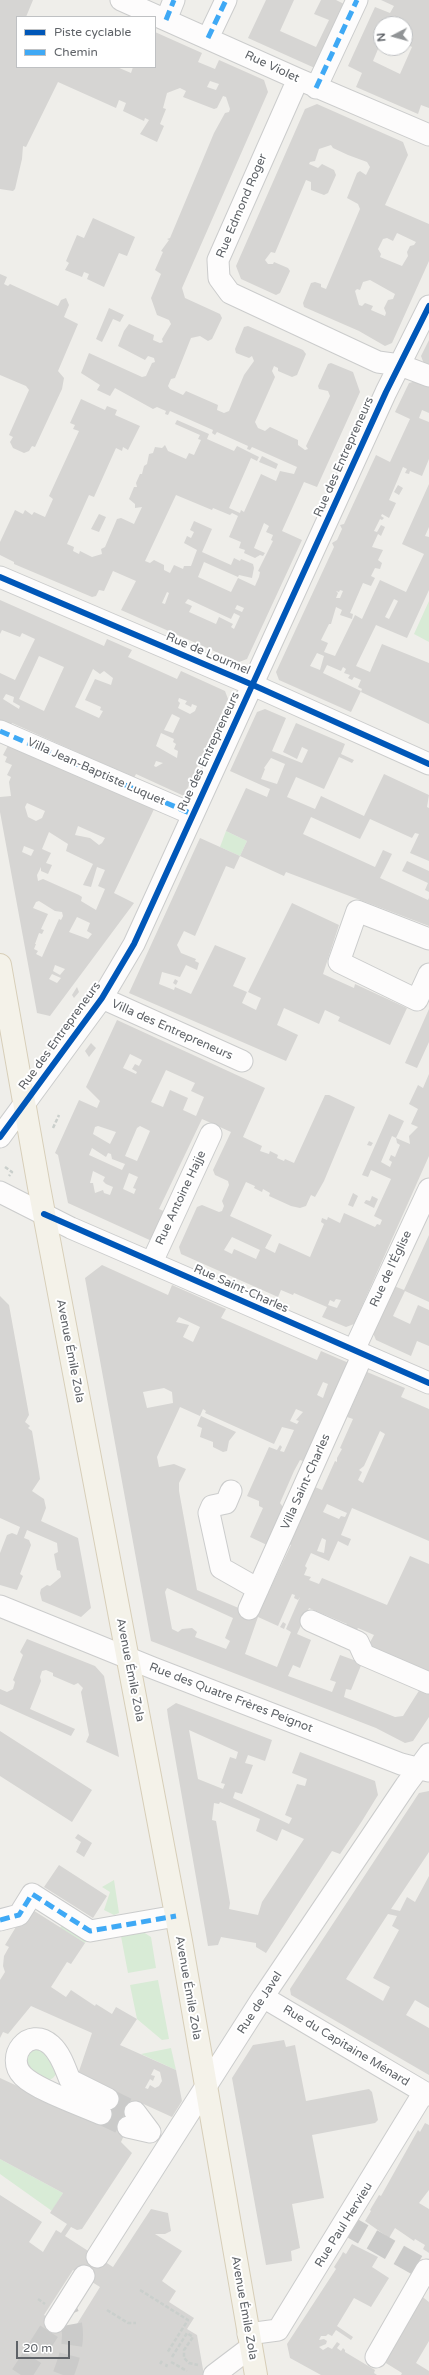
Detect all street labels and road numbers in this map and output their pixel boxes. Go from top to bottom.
street label: Rue Violet [242,48,302,86]
street label: Rue Edmond Roger [214,152,270,260]
street label: Rue des Entrepreneurs [311,395,377,519]
street label: Rue de Lourmel [164,630,252,678]
street label: Rue des Entrepreneurs [175,690,243,814]
street label: Villa Jean-Baptiste Luquet [25,735,167,809]
street label: Rue des Entrepreneurs [16,979,104,1093]
street label: Villa des Entrepreneurs [109,997,235,1063]
street label: Rue Antoine Hajje [153,1149,209,1247]
street label: Rue de l'Église [367,1229,415,1309]
street label: Rue Saint-Charles [191,1262,291,1316]
street label: Avenue Émile Zola [53,1298,87,1404]
street label: Villa Saint-Charles [278,1432,334,1532]
street label: Avenue Émile Zola [113,1617,147,1723]
street label: Rue des Quatre Frères Peignot [147,1660,315,1736]
street label: Avenue Émile Zola [172,1935,204,2041]
street label: Rue de Javel [234,1969,286,2037]
street label: Rue du Capitaine Ménard [280,2002,412,2090]
street label: Rue Paul Hervieu [312,2180,376,2270]
street label: Avenue Émile Zola [228,2255,260,2361]

